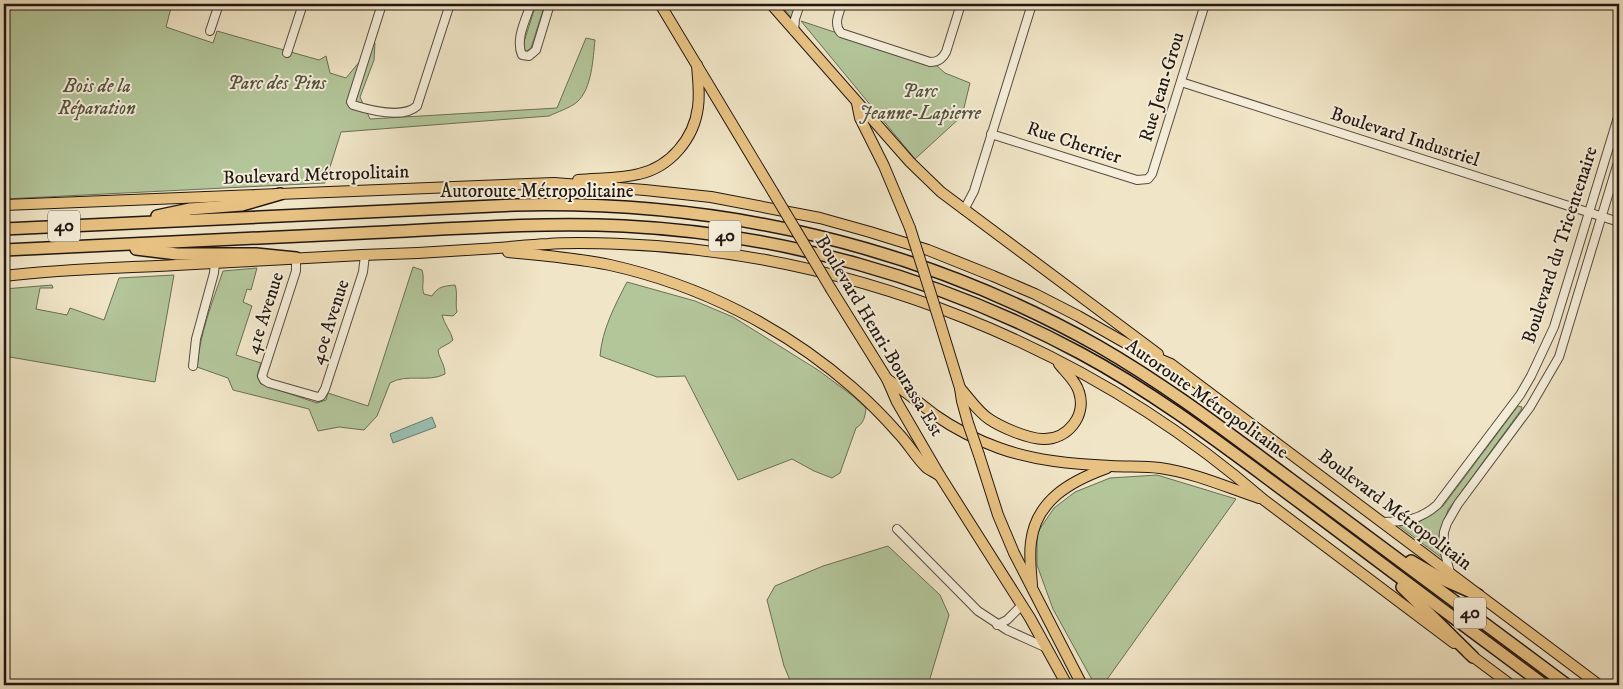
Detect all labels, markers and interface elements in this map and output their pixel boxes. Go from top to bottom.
street label: Rue Jean-Grou [1134,29,1190,145]
park label: Parc des Pins [228,72,327,95]
park label: Bois de la Réparation [57,75,136,121]
park label: Parc Jeanne-Lapierre [859,80,982,126]
street label: Boulevard Industriel [1328,102,1483,172]
street label: Rue Cherrier [1024,117,1124,169]
street label: Boulevard du Tricentenaire [1517,143,1603,346]
street label: Boulevard Métropolitain [222,160,410,190]
street label: Autoroute Métropolitaine [440,180,634,203]
road number: 40 [48,210,80,242]
road number: 40 [709,220,741,252]
street label: Boulevard Henri-Bourassa Est [810,231,948,441]
street label: 41e Avenue [241,269,289,357]
street label: 40e Avenue [305,277,355,367]
street label: Autoroute Métropolitaine [1121,334,1293,464]
street label: Boulevard Métropolitain [1314,445,1476,575]
road number: 40 [1454,598,1486,628]

